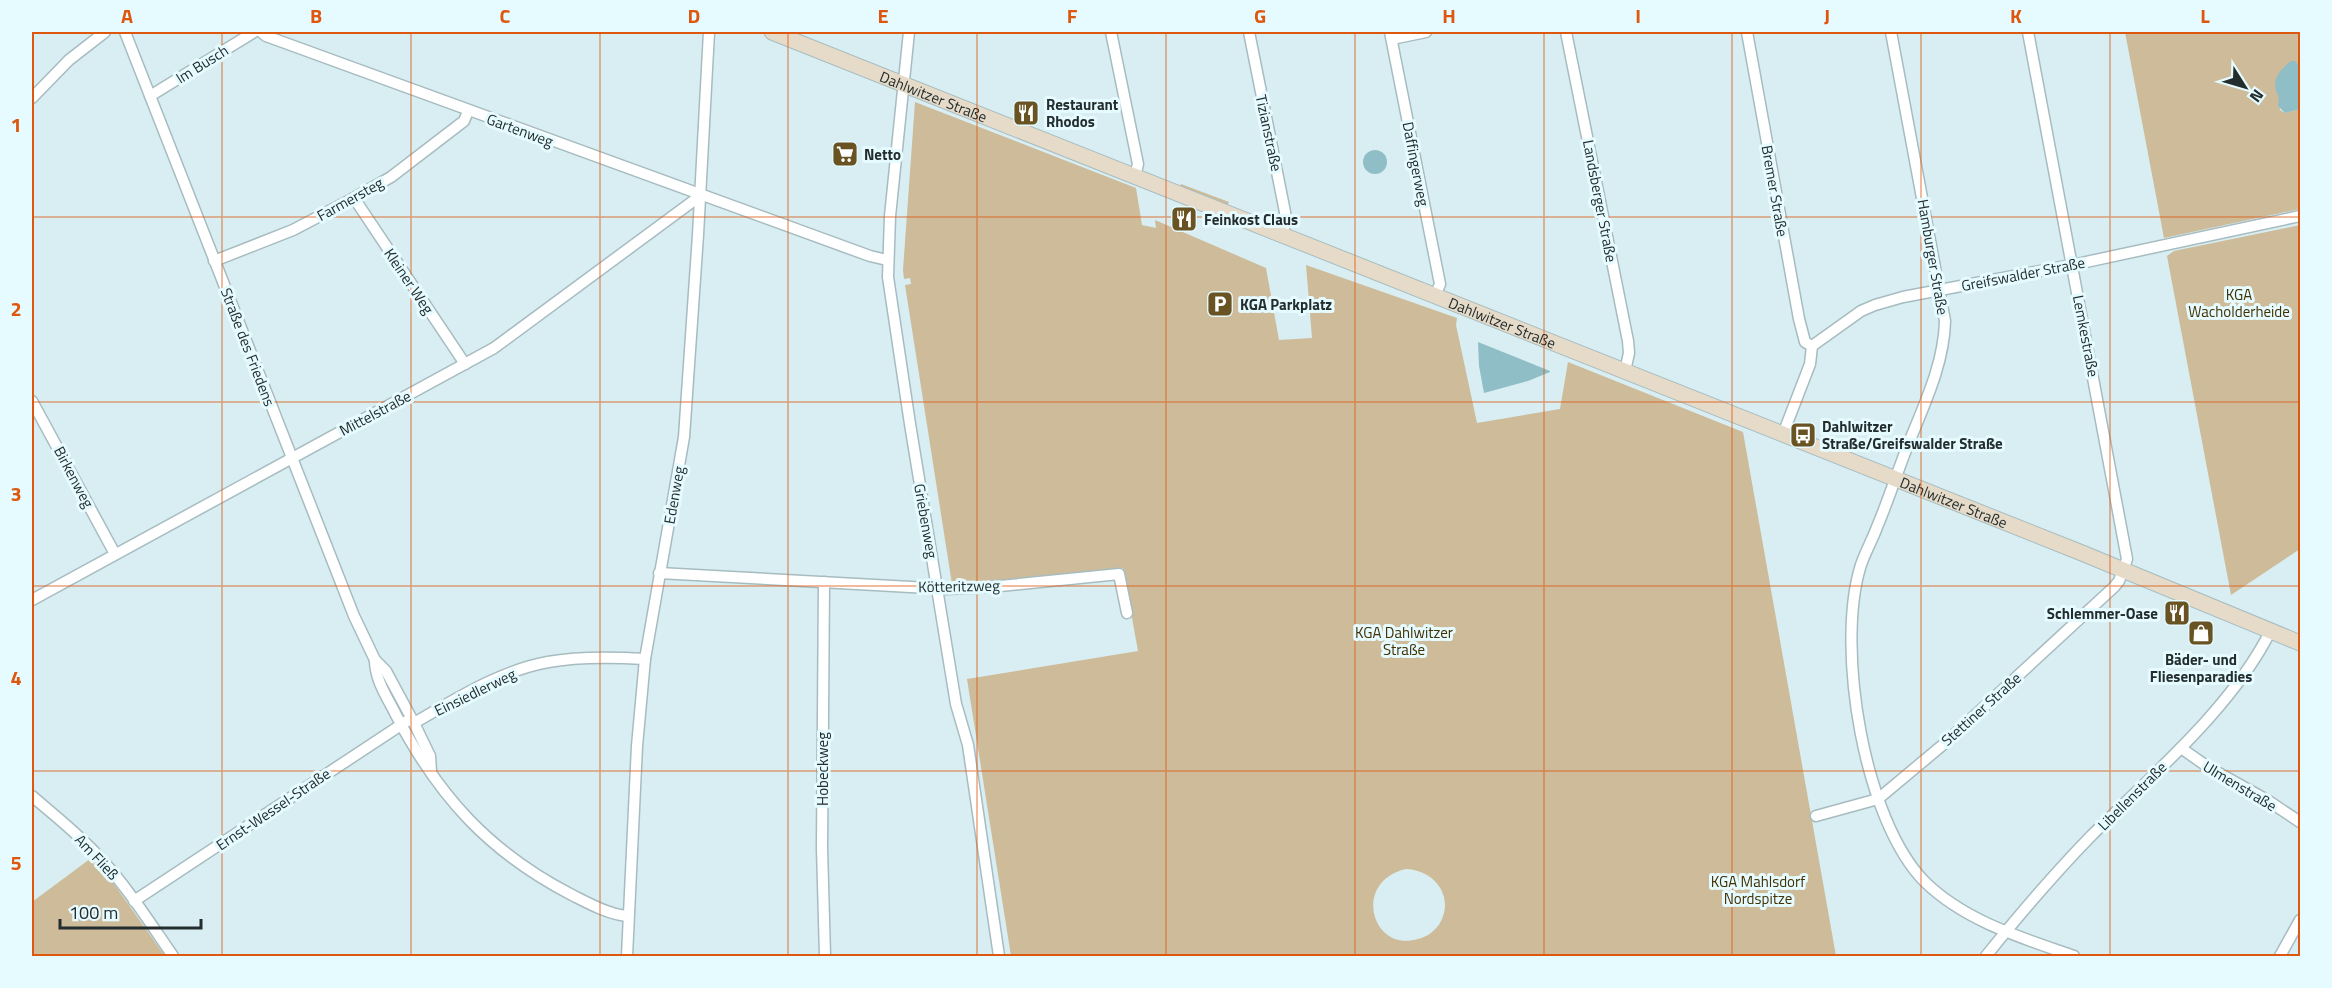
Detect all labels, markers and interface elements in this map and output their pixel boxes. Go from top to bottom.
text: A [121,0,133,31]
text: B [310,0,322,31]
text: C [500,0,511,31]
text: D [688,0,700,31]
text: E [877,0,889,31]
text: F [1067,0,1078,31]
text: G [1254,0,1266,31]
text: H [1442,0,1456,31]
text: I [1635,0,1641,31]
text: J [1824,0,1830,31]
text: K [2010,0,2022,31]
text: L [2200,0,2210,31]
street label: Im Busch [171,39,233,89]
north arrow [2215,57,2275,117]
street label: Dahlwitzer Straße [877,65,991,128]
text: N [2244,84,2270,108]
street label: Tizianstraße [1250,92,1288,174]
place label: Restaurant Rhodos [1046,93,1119,133]
restaurant icon: Restaurant Rhodos [1011,98,1041,128]
street label: Gartenweg [483,107,557,153]
text: 1 [10,109,22,140]
street label: Daffingerweg [1397,120,1436,208]
street label: Landsberger Straße [1577,138,1623,264]
supermarket icon: Netto [830,139,860,169]
place label: Netto [864,143,901,166]
street label: Bremer Straße [1756,143,1794,239]
street label: Farmersteg [313,171,388,227]
street label: Hamburger Straße [1912,197,1954,317]
restaurant icon: Feinkost Claus [1169,204,1199,234]
place label: Feinkost Claus [1204,208,1298,231]
street label: Kleiner Weg [378,243,440,319]
street label: Greifswalder Straße [1959,251,2087,297]
park label: KGA Wacholderheide [2188,283,2290,323]
street label: Straße des Friedens [215,284,281,410]
parking icon: KGA Parkplatz [1205,289,1235,319]
street label: Dahlwitzer Straße [1445,291,1559,354]
text: 2 [10,293,22,324]
place label: KGA Parkplatz [1240,293,1332,316]
street label: Lemkestraße [2067,293,2105,379]
street label: Mittelstraße [335,384,415,442]
place label: Dahlwitzer Straße/Greifswalder Straße [1822,415,2003,455]
bus stop icon: Dahlwitzer Straße/Greifswalder Straße [1788,420,1818,450]
street label: Birkenweg [48,442,100,512]
street label: Edenweg [658,464,690,526]
street label: Dahlwitzer Straße [1897,470,2011,534]
text: 3 [10,478,22,509]
street label: Griebenweg [908,482,944,560]
street label: Kötteritzweg [918,574,1000,598]
restaurant icon: Schlemmer-Oase [2162,598,2192,628]
place label: Schlemmer-Oase [2047,602,2158,625]
shop icon: Bäder- und Fliesenparadies [2186,618,2216,648]
park label: KGA Dahlwitzer Straße [1355,621,1453,661]
place label: Bäder- und Fliesenparadies [2150,648,2252,688]
text: 4 [10,662,22,693]
street label: Einsiedlerweg [430,662,520,722]
street label: Stettiner Straße [1936,667,2026,751]
street label: Hobeckweg [811,732,834,806]
street label: Ulmenstraße [2199,755,2281,817]
street label: Libellenstraße [2092,756,2172,836]
street label: Ernst-Wessel-Straße [211,762,335,856]
street label: Am Fließ [70,829,125,885]
text: 5 [10,847,22,878]
park label: KGA Mahlsdorf Nordspitze [1711,870,1805,910]
scale bar [60,892,201,930]
text: 100 m [69,899,118,926]

